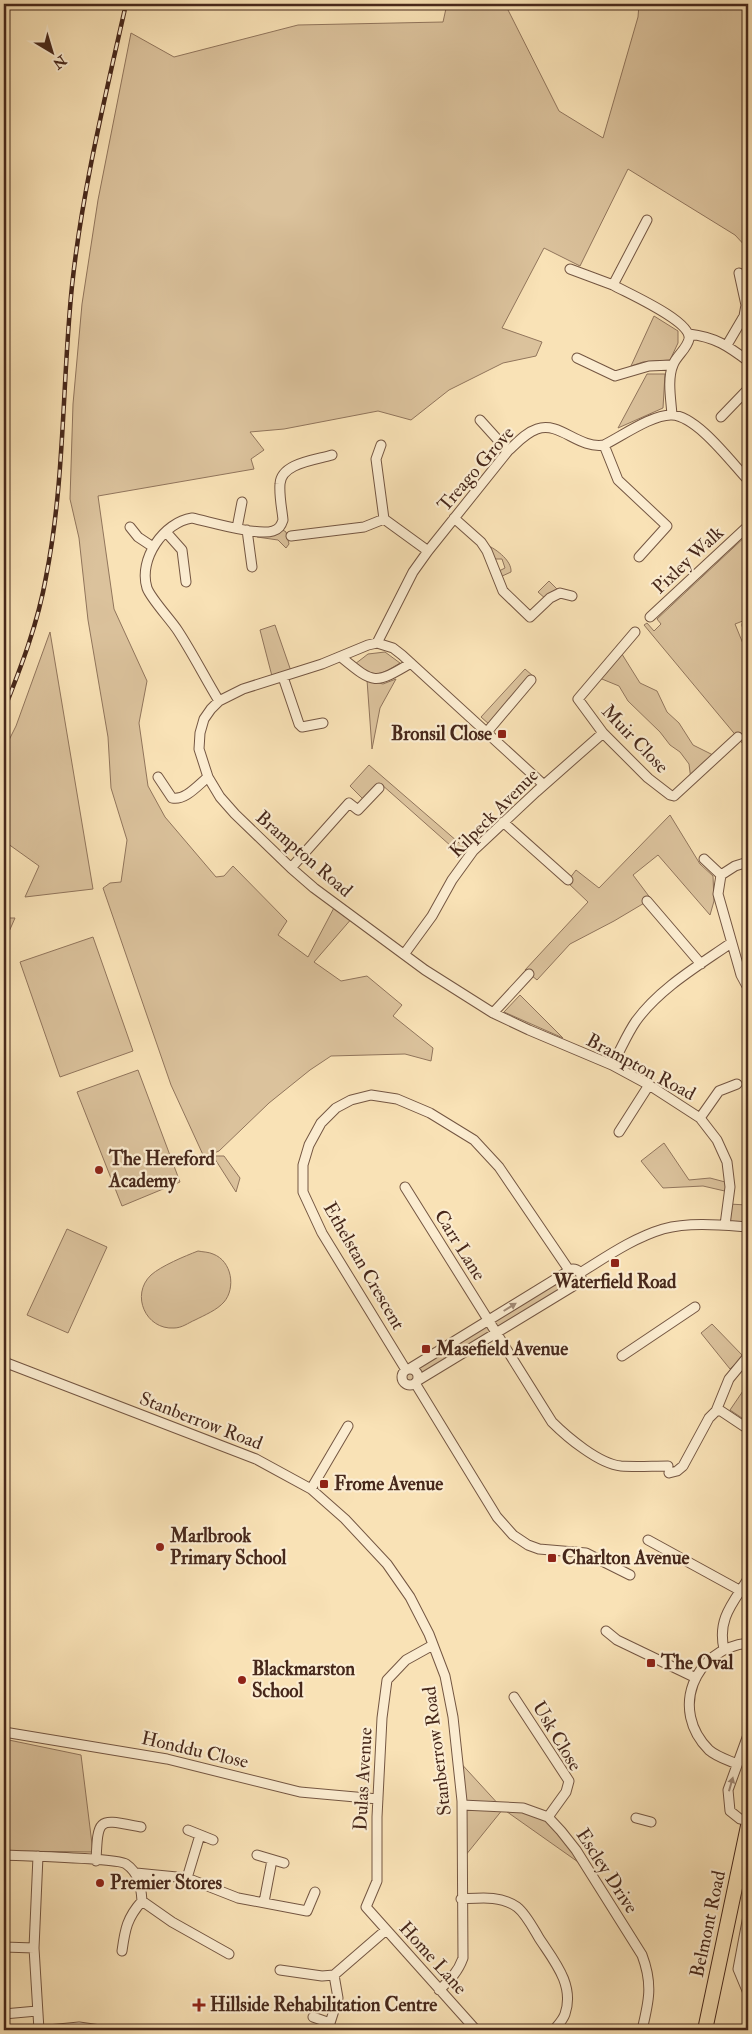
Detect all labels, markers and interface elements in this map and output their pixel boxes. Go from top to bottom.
north arrow [28,28,78,78]
text: N [49,51,71,73]
street label: Treago Grove [432,421,520,517]
street label: Pixley Walk [647,521,729,599]
street label: Muir Close [596,700,674,778]
place label: Bronsil Close [391,722,492,746]
marker: Bronsil Close [496,728,508,740]
street label: Kilpeck Avenue [444,763,544,863]
street label: Brampton Road [250,805,358,904]
street label: Brampton Road [582,1028,700,1107]
place label: The Hereford Academy [108,1147,215,1194]
marker: The Hereford Academy [93,1164,105,1176]
street label: Ethelstan Crescent [318,1198,410,1334]
street label: Carr Lane [429,1205,491,1285]
marker: Waterfield Road [609,1257,621,1269]
place label: Waterfield Road [553,1270,677,1294]
one-way arrow [504,1302,517,1311]
place label: Masefield Avenue [435,1337,568,1361]
marker: Masefield Avenue [420,1343,432,1355]
street label: Stanberrow Road [136,1386,267,1456]
place label: Frome Avenue [334,1472,443,1496]
marker: Frome Avenue [318,1478,330,1490]
place label: Marlbrook Primary School [169,1524,286,1571]
marker: Marlbrook Primary School [154,1541,166,1553]
place label: Charlton Avenue [562,1546,690,1570]
marker: Charlton Avenue [546,1552,558,1564]
place label: The Oval [660,1651,733,1675]
place label: Blackmarston School [252,1657,355,1703]
marker: The Oval [645,1657,657,1669]
marker: Blackmarston School [236,1674,248,1686]
street label: Stanberrow Road [417,1684,457,1817]
street label: Usk Close [527,1697,587,1775]
street label: Honddu Close [139,1726,251,1774]
street label: Dulas Avenue [348,1727,378,1831]
one-way arrow [727,1776,735,1791]
street label: Escley Drive [571,1824,643,1918]
street label: Belmont Road [685,1868,731,1980]
place label: Premier Stores [110,1871,222,1895]
marker: Premier Stores [94,1877,106,1889]
street label: Home Lane [394,1916,472,2000]
place label: Hillside Rehabilitation Centre [210,1993,437,2017]
marker: Hillside Rehabilitation Centre [192,1998,206,2012]

